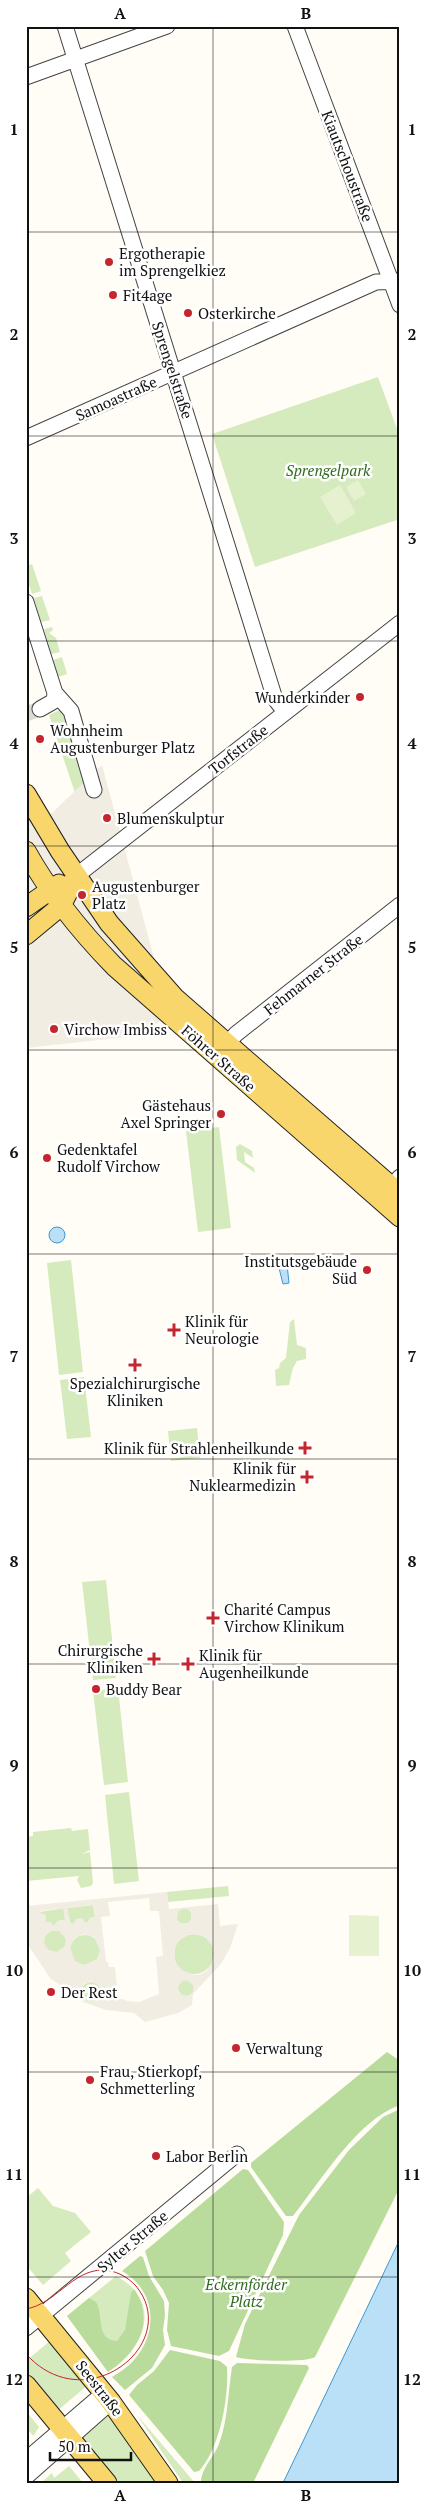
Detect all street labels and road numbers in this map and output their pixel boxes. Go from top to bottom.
street label: Kiautschoustraße [318,107,378,225]
street label: Sprengelstraße [148,319,198,421]
street label: Samoastraße [72,371,160,425]
street label: Torfstraße [204,720,272,778]
street label: Fehmarner Straße [259,929,367,1019]
street label: Föhrer Straße [178,1020,260,1096]
street label: Sylter Straße [92,2205,172,2277]
street label: Seestraße [72,2356,128,2420]

